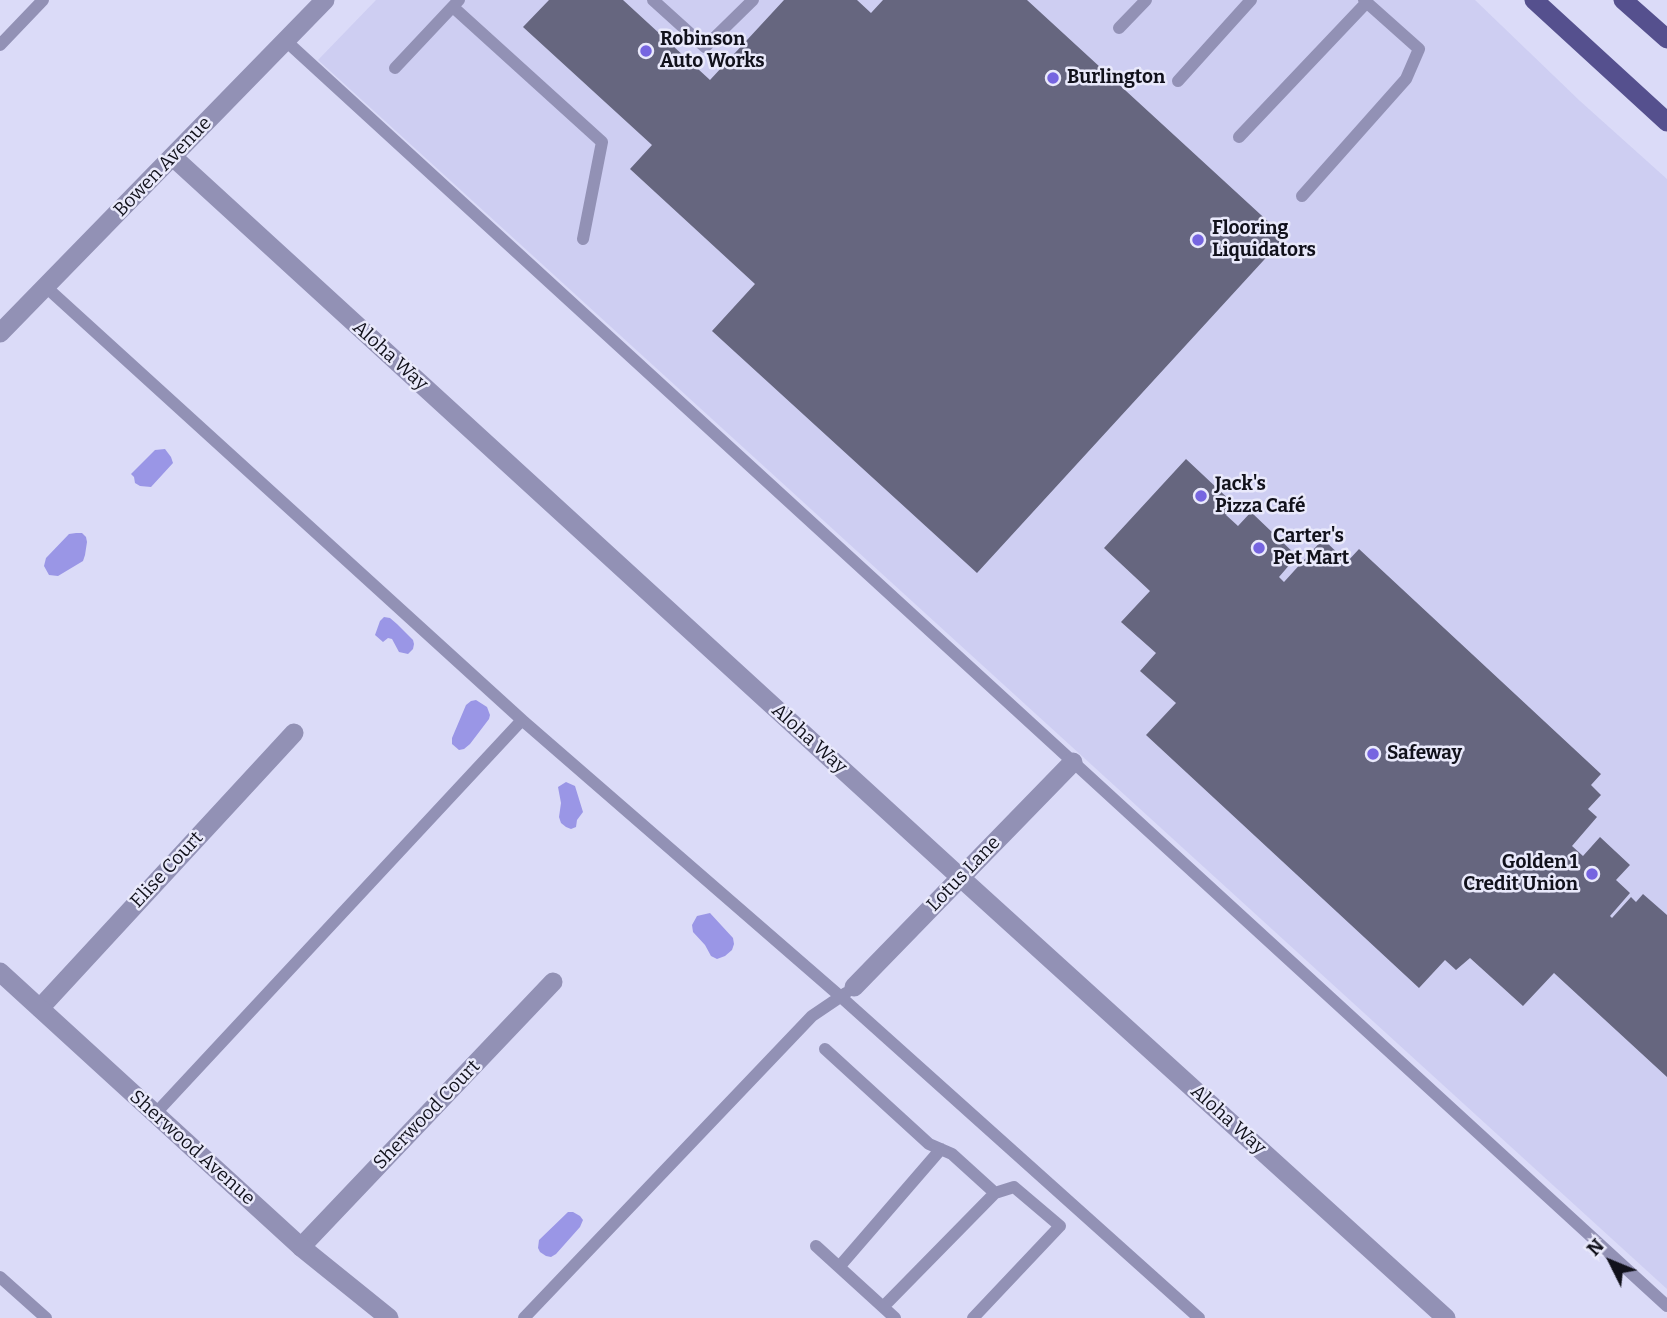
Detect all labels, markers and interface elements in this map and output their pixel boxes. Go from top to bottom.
place label: Robinson Auto Works [660,29,765,73]
marker: Robinson Auto Works [638,43,654,59]
place label: Burlington [1067,67,1165,89]
marker: Burlington [1045,70,1061,86]
street label: Bowen Avenue [109,112,217,222]
place label: Flooring Liquidators [1212,218,1316,262]
marker: Flooring Liquidators [1190,232,1206,248]
street label: Aloha Way [348,316,432,396]
place label: Jack's Pizza Café [1215,474,1305,518]
marker: Jack's Pizza Café [1193,488,1209,504]
place label: Carter's Pet Mart [1273,526,1349,570]
marker: Carter's Pet Mart [1251,540,1267,556]
street label: Aloha Way [767,699,851,779]
place label: Safeway [1387,743,1462,765]
marker: Safeway [1365,746,1381,762]
street label: Elise Court [126,827,208,913]
street label: Lotus Lane [923,832,1005,916]
place label: Golden 1 Credit Union [1463,852,1578,896]
marker: Golden 1 Credit Union [1584,866,1600,882]
street label: Sherwood Court [369,1055,485,1175]
street label: Aloha Way [1186,1080,1270,1160]
street label: Sherwood Avenue [125,1086,259,1210]
north arrow [1576,1227,1646,1297]
text: N [1582,1234,1609,1261]

